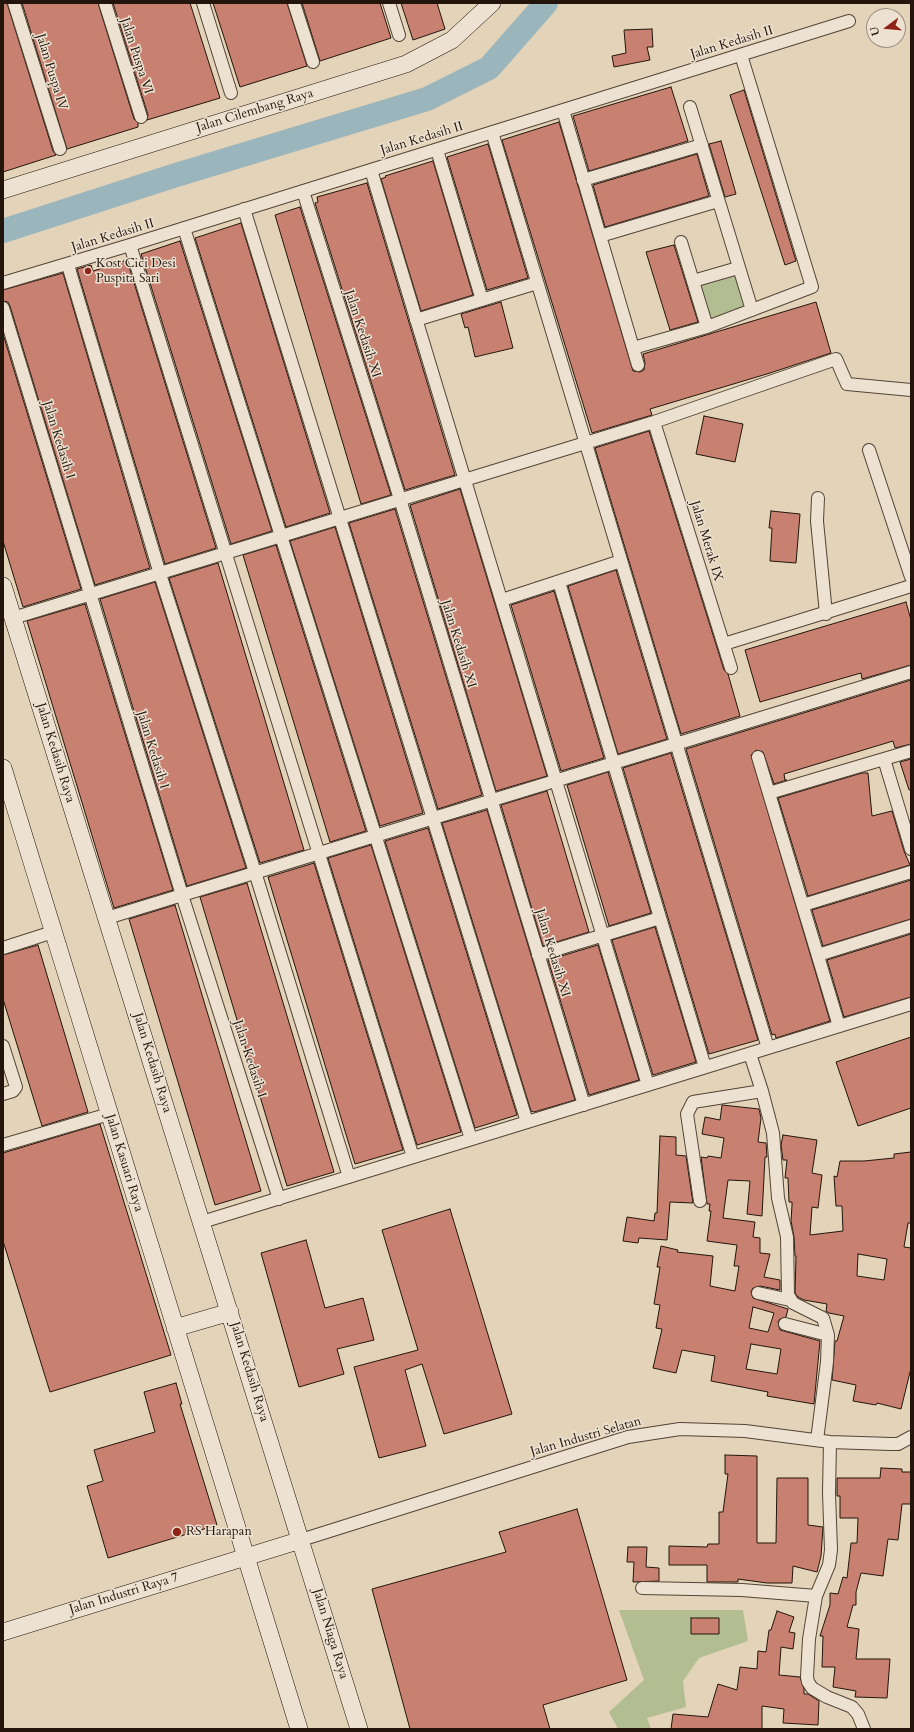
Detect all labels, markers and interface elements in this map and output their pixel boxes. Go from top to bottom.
north arrow [866,8,906,48]
street label: Jalan Puspa VI [116,16,156,96]
street label: Jalan Kedasih II [689,23,775,63]
text: U [866,25,883,38]
street label: Jalan Puspa IV [32,32,70,112]
street label: Jalan Cilembang Raya [195,86,315,136]
street label: Jalan Kedasih II [379,119,465,159]
street label: Jalan Kedasih II [70,216,156,256]
place label: Kost Cici Desi Puspita Sari [96,256,176,287]
marker: Kost Cici Desi Puspita Sari [83,266,93,276]
street label: Jalan Kedasih XI [340,288,384,380]
street label: Jalan Kedasih I [39,399,77,481]
street label: Jalan Merak IX [686,499,726,583]
street label: Jalan Kedasih XI [437,598,479,690]
street label: Jalan Kedasih Raya [32,701,78,805]
street label: Jalan Kedasih I [133,709,171,791]
street label: Jalan Kedasih XI [531,907,573,999]
street label: Jalan Kedasih Raya [129,1011,175,1115]
street label: Jalan Kedasih I [229,1018,269,1100]
street label: Jalan Kasuari Raya [102,1112,146,1214]
street label: Jalan Kedasih Raya [226,1320,272,1424]
street label: Jalan Industri Selatan [529,1414,643,1460]
place label: RS Harapan [186,1524,252,1540]
marker: RS Harapan [171,1526,183,1538]
street label: Jalan Industri Raya 7 [68,1570,180,1618]
street label: Jalan Niaga Raya [309,1587,351,1681]

